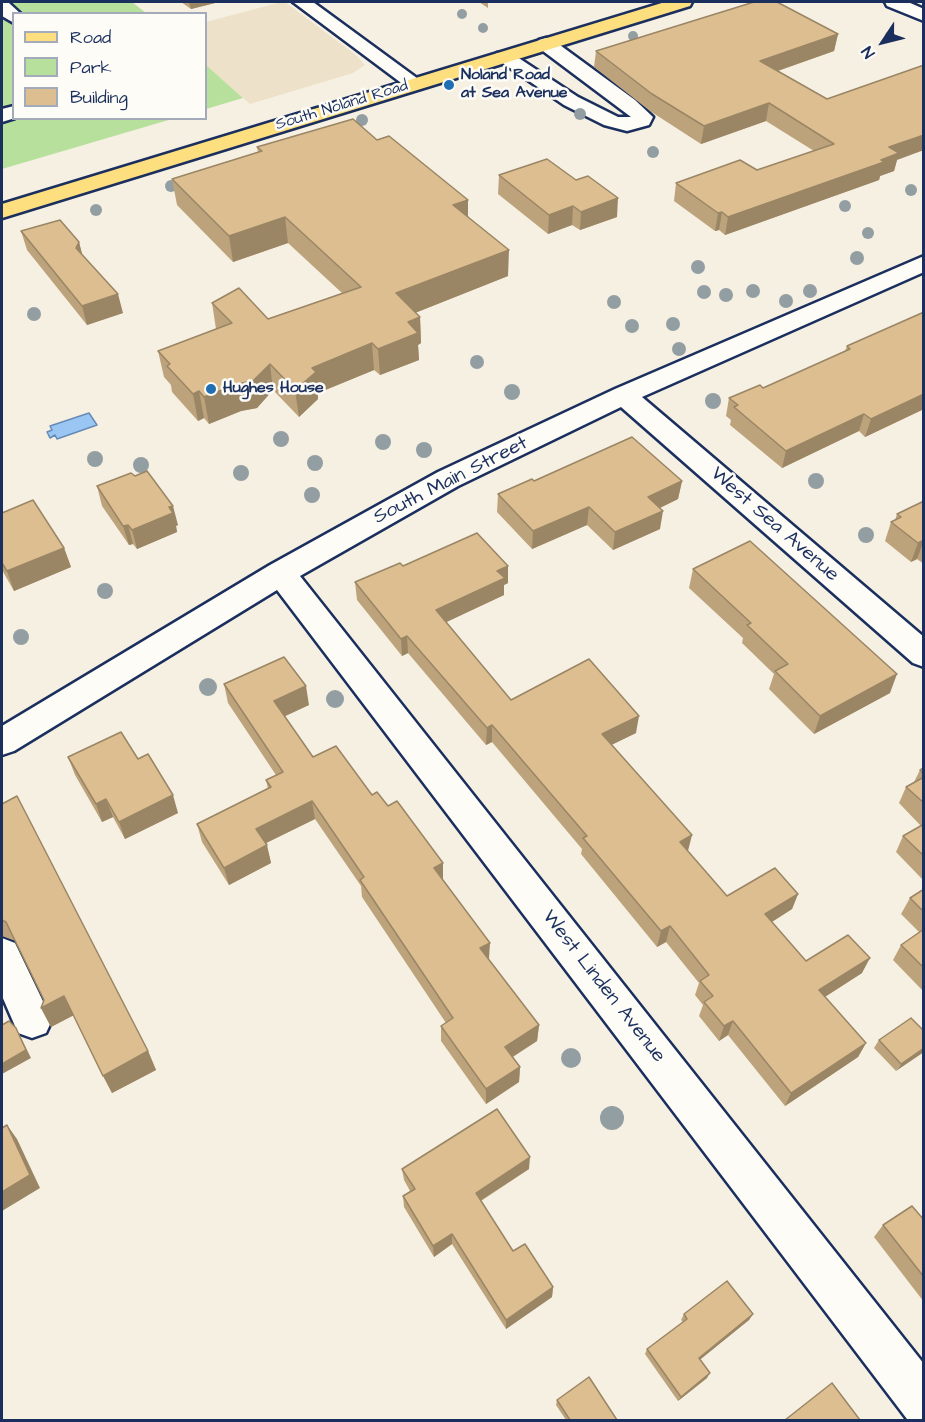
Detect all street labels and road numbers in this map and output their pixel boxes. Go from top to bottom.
street label: South Noland Road [274,77,410,135]
street label: South Main Street [370,432,532,530]
street label: West Sea Avenue [705,463,843,587]
street label: West Linden Avenue [536,906,670,1068]

